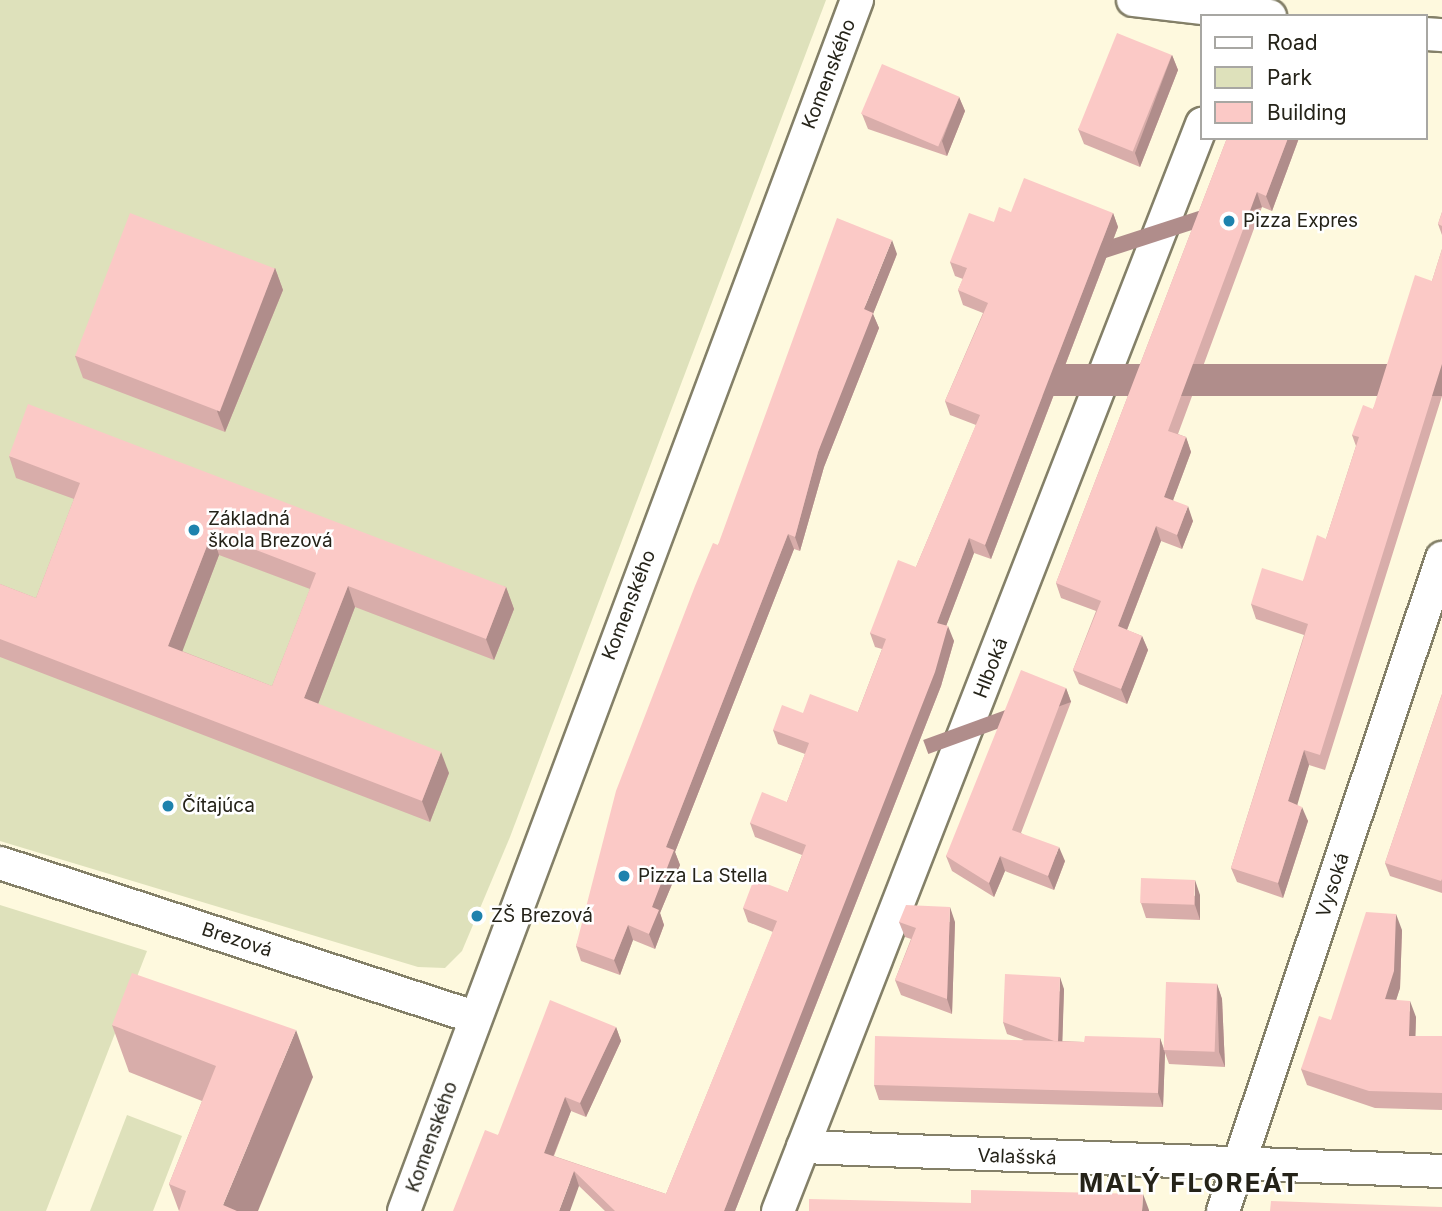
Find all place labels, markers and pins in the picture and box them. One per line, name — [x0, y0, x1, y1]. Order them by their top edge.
place label: Pizza Expres — [1243, 210, 1358, 232]
marker: Pizza Expres — [1221, 213, 1237, 229]
place label: Základná škola Brezová — [208, 508, 333, 552]
marker: Základná škola Brezová — [186, 522, 202, 538]
place label: Čítajúca — [182, 795, 255, 817]
marker: Čítajúca — [160, 798, 176, 814]
place label: Pizza La Stella — [638, 865, 768, 887]
marker: Pizza La Stella — [616, 868, 632, 884]
place label: ZŠ Brezová — [491, 905, 593, 927]
marker: ZŠ Brezová — [469, 908, 485, 924]

